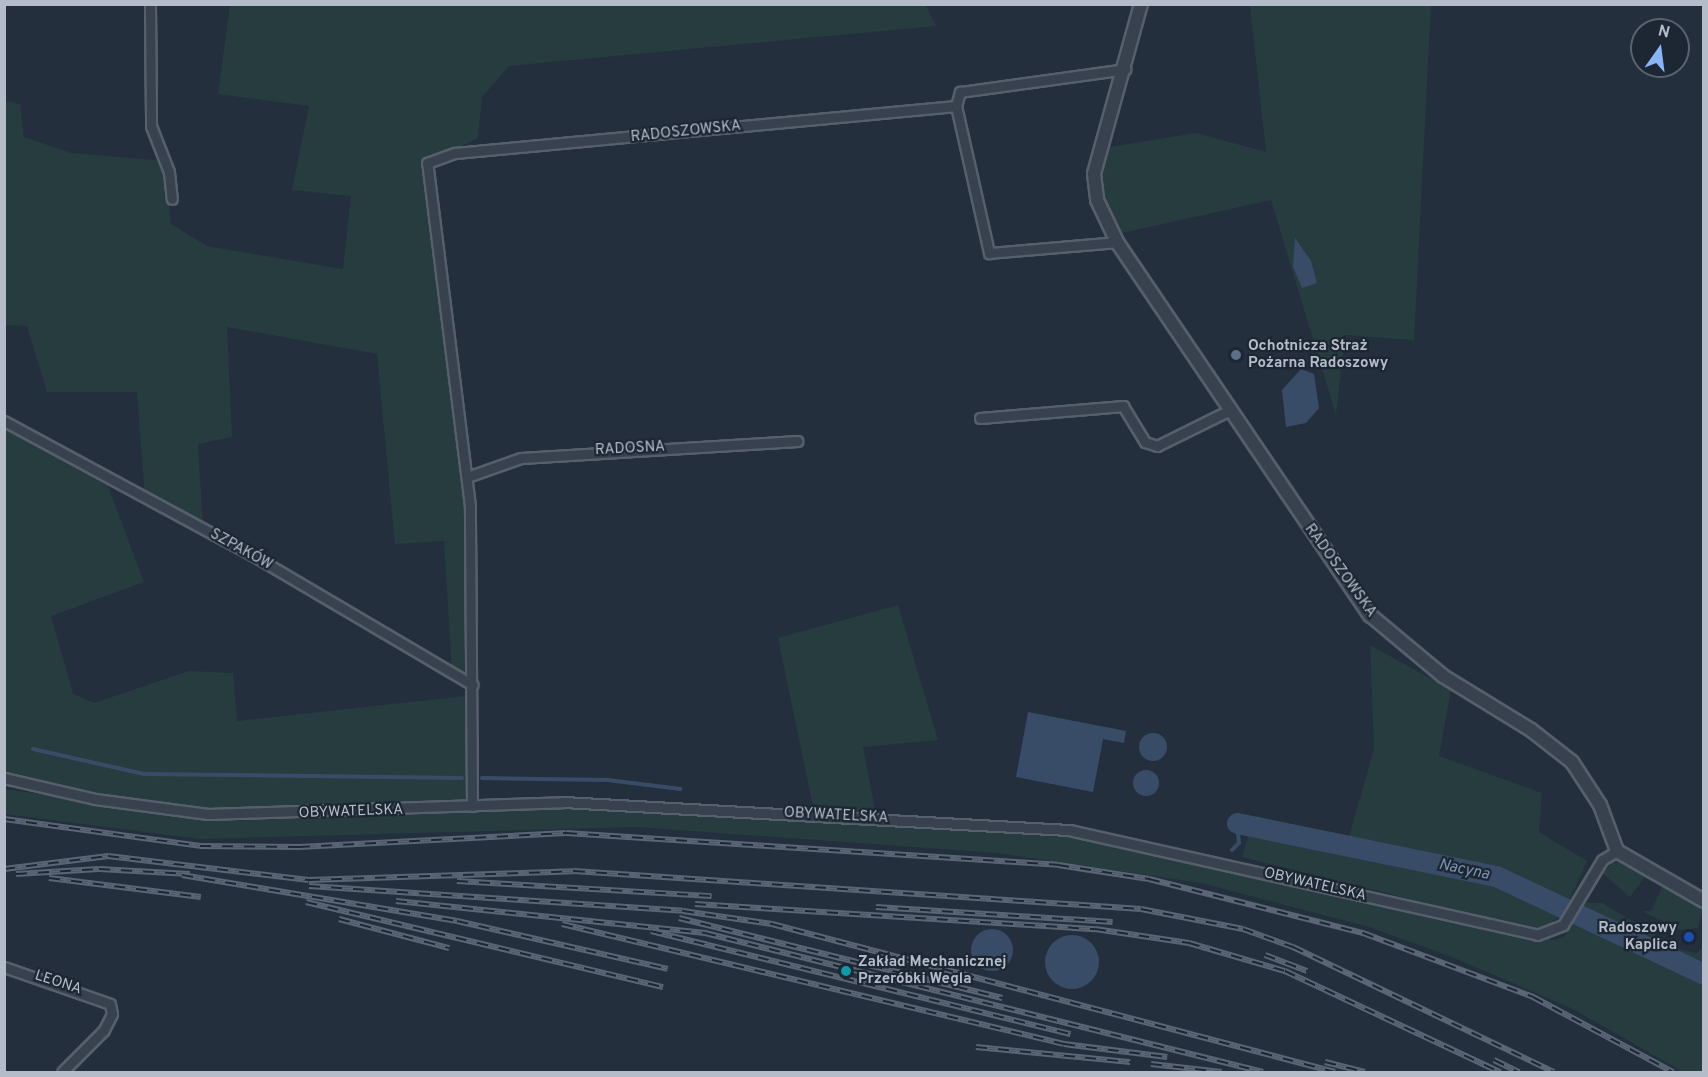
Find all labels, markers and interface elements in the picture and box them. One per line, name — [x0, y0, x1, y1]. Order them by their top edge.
north arrow — [1630, 18, 1690, 78]
text: N — [1656, 21, 1672, 44]
street label: RADOSZOWSKA — [630, 117, 742, 147]
place label: Ochotnicza Straż Pożarna Radoszowy — [1248, 337, 1388, 372]
marker: Ochotnicza Straż Pożarna Radoszowy — [1229, 348, 1243, 362]
street label: RADOSNA — [594, 438, 666, 460]
street label: RADOSZOWSKA — [1300, 521, 1380, 621]
street label: SZPAKÓW — [207, 525, 275, 575]
street label: OBYWATELSKA — [298, 801, 404, 823]
street label: OBYWATELSKA — [783, 804, 889, 828]
water label: Nacyna — [1437, 855, 1491, 885]
street label: OBYWATELSKA — [1262, 864, 1368, 906]
place label: Radoszowy Kaplica — [1598, 919, 1677, 954]
marker: Radoszowy Kaplica — [1682, 930, 1696, 944]
place label: Zakład Mechanicznej Przeróbki Wegla — [858, 953, 1007, 988]
marker: Zakład Mechanicznej Przeróbki Wegla — [839, 964, 853, 978]
street label: LEONA — [32, 967, 84, 999]

